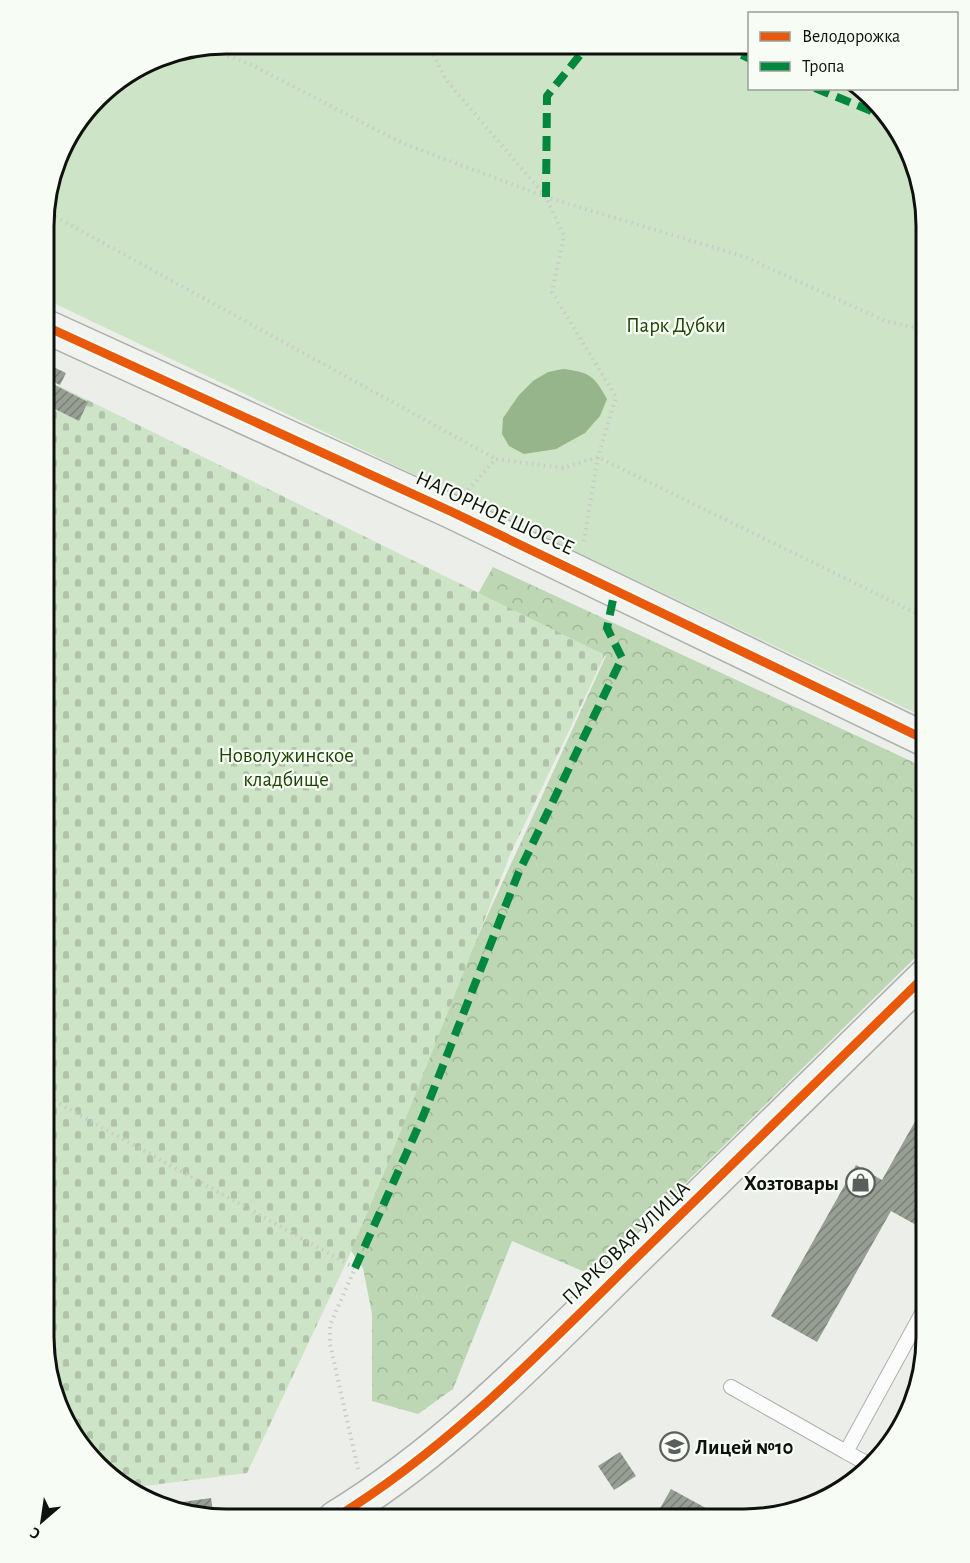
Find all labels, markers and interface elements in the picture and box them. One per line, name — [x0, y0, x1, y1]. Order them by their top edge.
legend — [748, 12, 958, 90]
text: Велодорожка — [802, 28, 900, 46]
text: Тропа — [802, 58, 845, 76]
park label: Парк Дубки — [626, 315, 726, 336]
street label: НАГОРНОЕ ШОССЕ — [413, 467, 577, 559]
park label: Новолужинское кладбище — [218, 745, 354, 790]
shop icon: Хозтовары — [844, 1167, 876, 1199]
place label: Хозтовары — [744, 1173, 839, 1194]
street label: ПАРКОВАЯ УЛИЦА — [558, 1177, 694, 1309]
school or university icon: Лицей №10 — [658, 1431, 690, 1463]
place label: Лицей №10 — [695, 1437, 793, 1458]
north arrow — [12, 1491, 72, 1551]
text: С — [27, 1524, 43, 1542]

